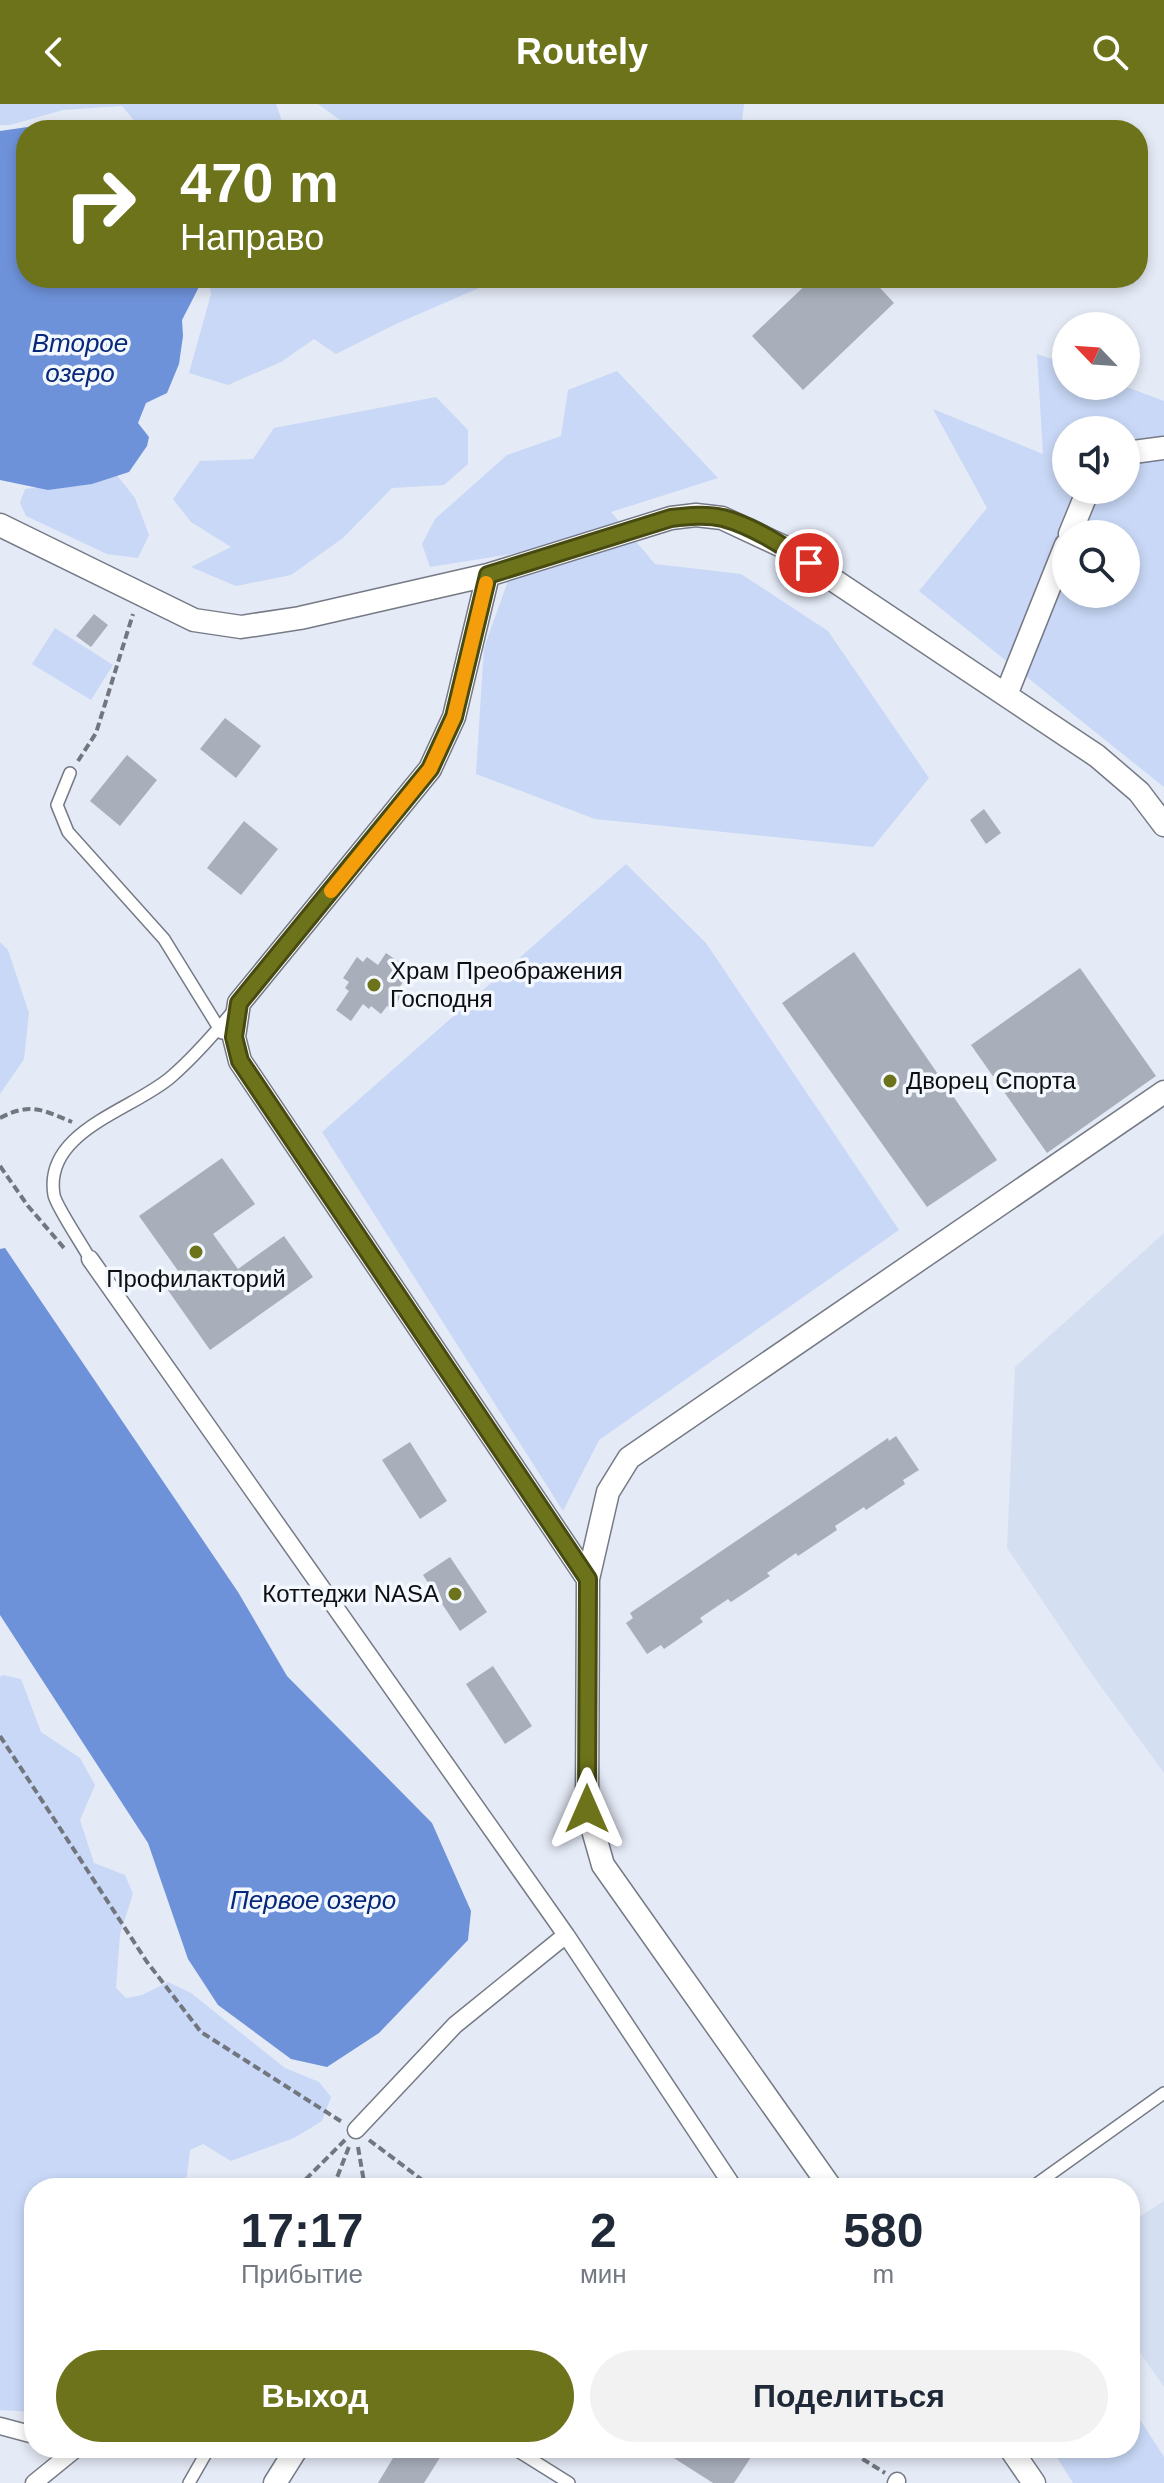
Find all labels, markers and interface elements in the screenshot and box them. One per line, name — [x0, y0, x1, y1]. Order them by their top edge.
icon: back — [32, 30, 76, 74]
icon: search — [1088, 30, 1132, 74]
text: Routely — [516, 31, 648, 72]
text: 470 m — [180, 151, 339, 214]
icon: right — [48, 152, 152, 256]
text: Направо — [180, 217, 324, 258]
north arrow — [1052, 312, 1140, 400]
map controls — [1052, 312, 1140, 608]
water label: Второе озеро — [32, 328, 128, 388]
button: sound — [1052, 416, 1140, 504]
button: search — [1052, 520, 1140, 608]
pin — [775, 529, 843, 597]
icon: arrive — [787, 541, 831, 585]
place label: Храм Преображения Господня — [390, 957, 623, 1012]
marker: Храм Преображения Господня — [365, 976, 383, 994]
place label: Дворец Спорта — [906, 1067, 1076, 1094]
marker: Дворец Спорта — [881, 1072, 899, 1090]
marker: Профилакторий — [187, 1243, 205, 1261]
place label: Профилакторий — [106, 1265, 286, 1292]
place label: Коттеджи NASA — [262, 1580, 439, 1607]
marker: Коттеджи NASA — [446, 1585, 464, 1603]
position arrow — [545, 1767, 629, 1851]
water label: Первое озеро — [230, 1885, 396, 1915]
text: 17:17 — [241, 2204, 363, 2257]
text: 2 — [590, 2204, 617, 2257]
text: 580 — [843, 2204, 923, 2257]
text: Прибытие — [241, 2259, 363, 2289]
text: мин — [580, 2259, 627, 2289]
text: m — [873, 2259, 894, 2289]
button: Выход — [56, 2350, 574, 2442]
button: Поделиться — [590, 2350, 1108, 2442]

